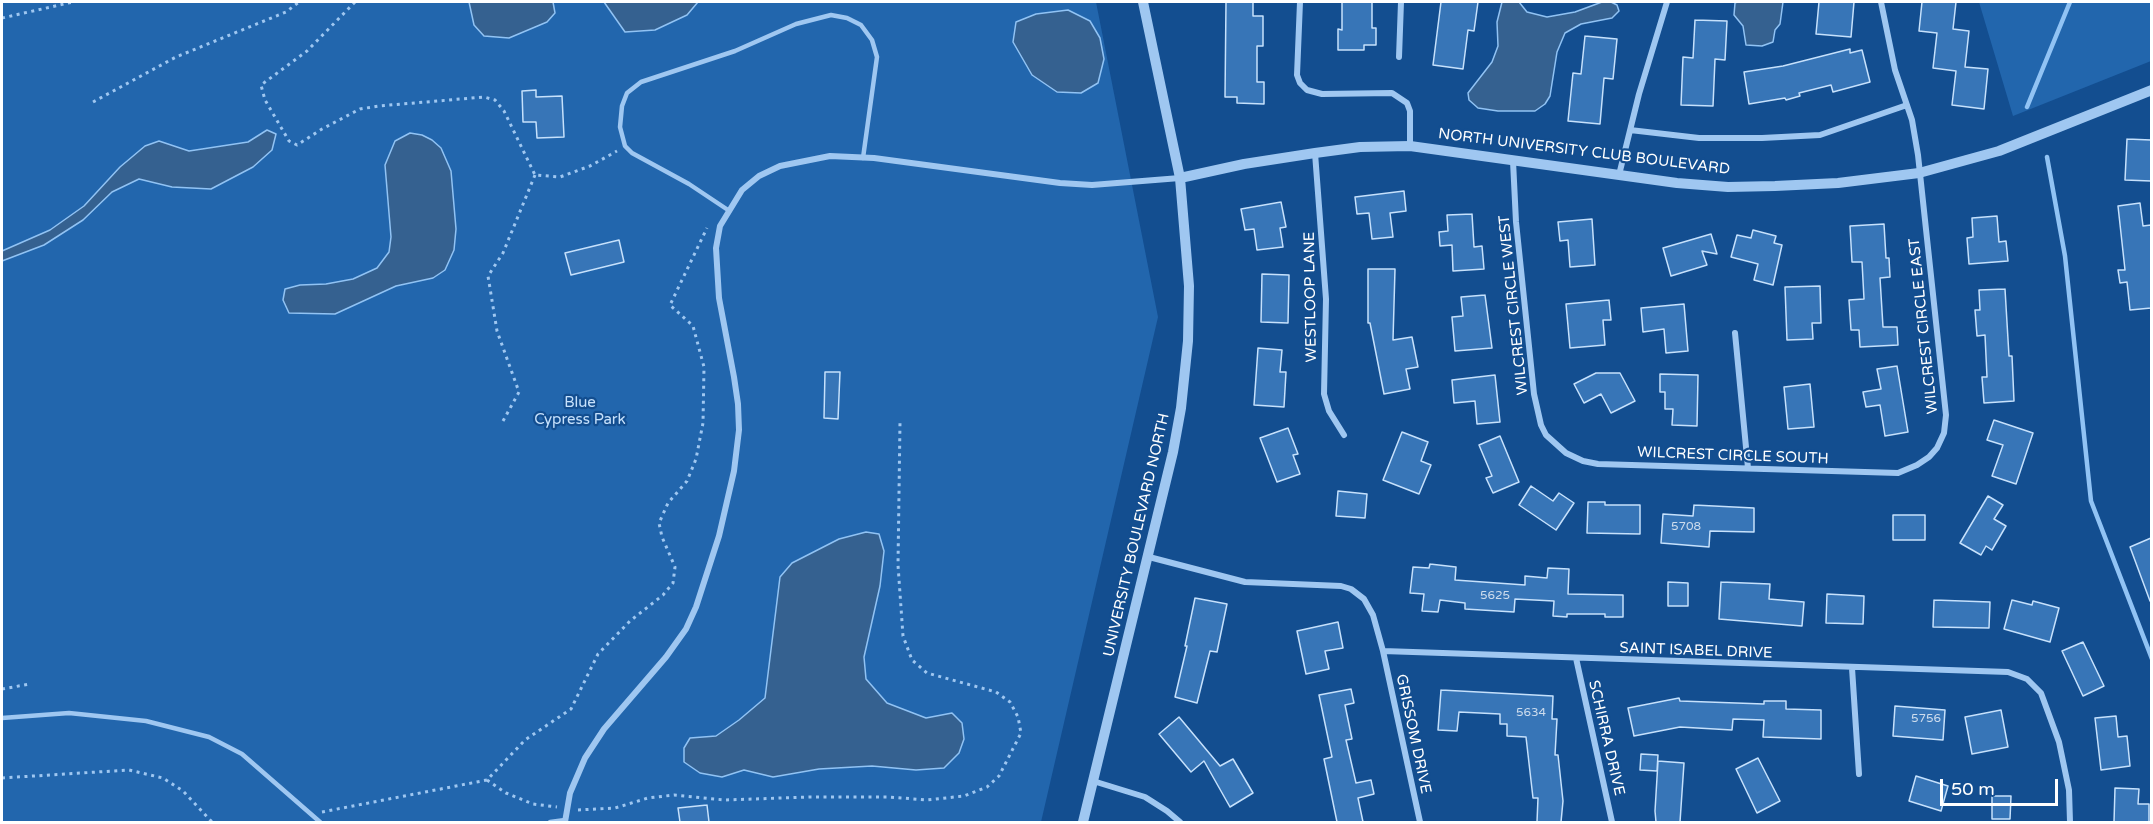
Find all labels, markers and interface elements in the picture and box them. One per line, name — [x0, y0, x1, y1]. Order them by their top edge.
street label: NORTH UNIVERSITY CLUB BOULEVARD — [1437, 125, 1731, 179]
street label: WILCREST CIRCLE WEST — [1496, 214, 1532, 396]
street label: WESTLOOP LANE — [1301, 232, 1321, 362]
street label: WILCREST CIRCLE EAST — [1906, 237, 1942, 415]
park label: Blue Cypress Park — [534, 394, 626, 429]
street label: UNIVERSITY BOULEVARD NORTH — [1100, 411, 1174, 659]
street label: WILCREST CIRCLE SOUTH — [1637, 444, 1829, 468]
house number: 5708 — [1671, 520, 1701, 534]
house number: 5625 — [1480, 589, 1510, 603]
street label: SAINT ISABEL DRIVE — [1619, 639, 1773, 663]
street label: GRISSOM DRIVE — [1392, 673, 1434, 795]
street label: SCHIRRA DRIVE — [1584, 679, 1628, 797]
house number: 5634 — [1516, 706, 1546, 720]
house number: 5756 — [1911, 712, 1941, 726]
scale bar — [1943, 767, 2062, 805]
text: 50 m — [1951, 778, 1995, 800]

